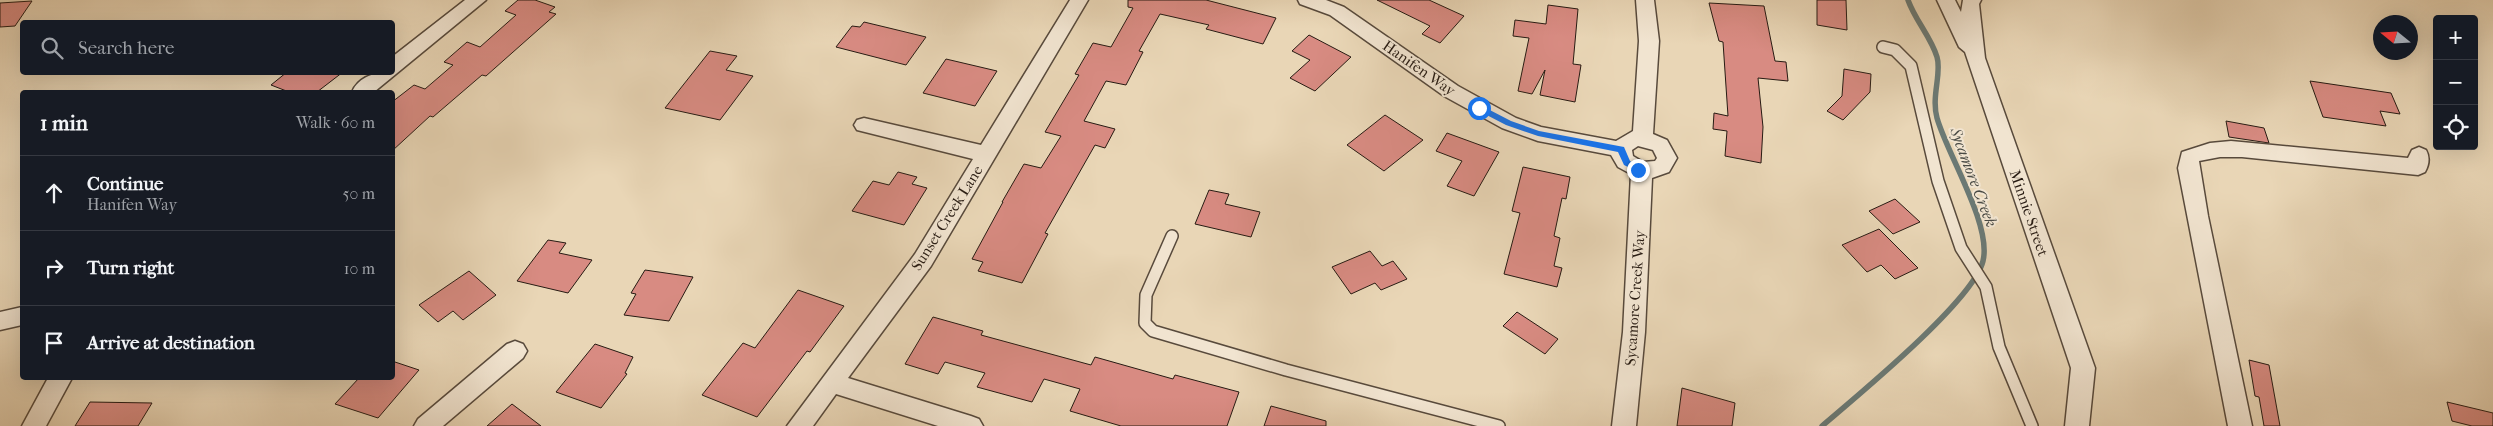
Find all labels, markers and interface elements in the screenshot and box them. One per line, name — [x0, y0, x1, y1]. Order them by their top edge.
north arrow — [2373, 15, 2418, 60]
map controls — [2433, 15, 2478, 150]
button: + — [2433, 15, 2478, 60]
search box — [20, 20, 395, 75]
icon: search — [38, 34, 66, 62]
street label: Hanifen Way — [1379, 36, 1460, 100]
text: Search here — [78, 37, 174, 59]
button: − — [2433, 60, 2478, 105]
route start — [1468, 97, 1491, 120]
button: locate — [2433, 105, 2478, 150]
text: 1 min — [40, 111, 88, 135]
text: Walk · 60 m — [296, 113, 375, 132]
water label: Sycamore Creek — [1946, 124, 2001, 229]
route end — [1627, 159, 1650, 182]
street label: Sunset Creek Lane — [907, 162, 987, 274]
street label: Minnie Street — [2006, 167, 2052, 259]
text: Continue — [87, 173, 163, 195]
icon: ahead — [40, 179, 68, 207]
text: 50 m — [343, 184, 375, 203]
text: Hanifen Way — [87, 195, 177, 214]
street label: Sycamore Creek Way — [1621, 229, 1649, 366]
icon: right — [40, 254, 68, 282]
text: Turn right — [87, 257, 174, 279]
text: 10 m — [344, 259, 375, 278]
icon: arrive — [40, 329, 68, 357]
text: Arrive at destination — [87, 332, 255, 354]

